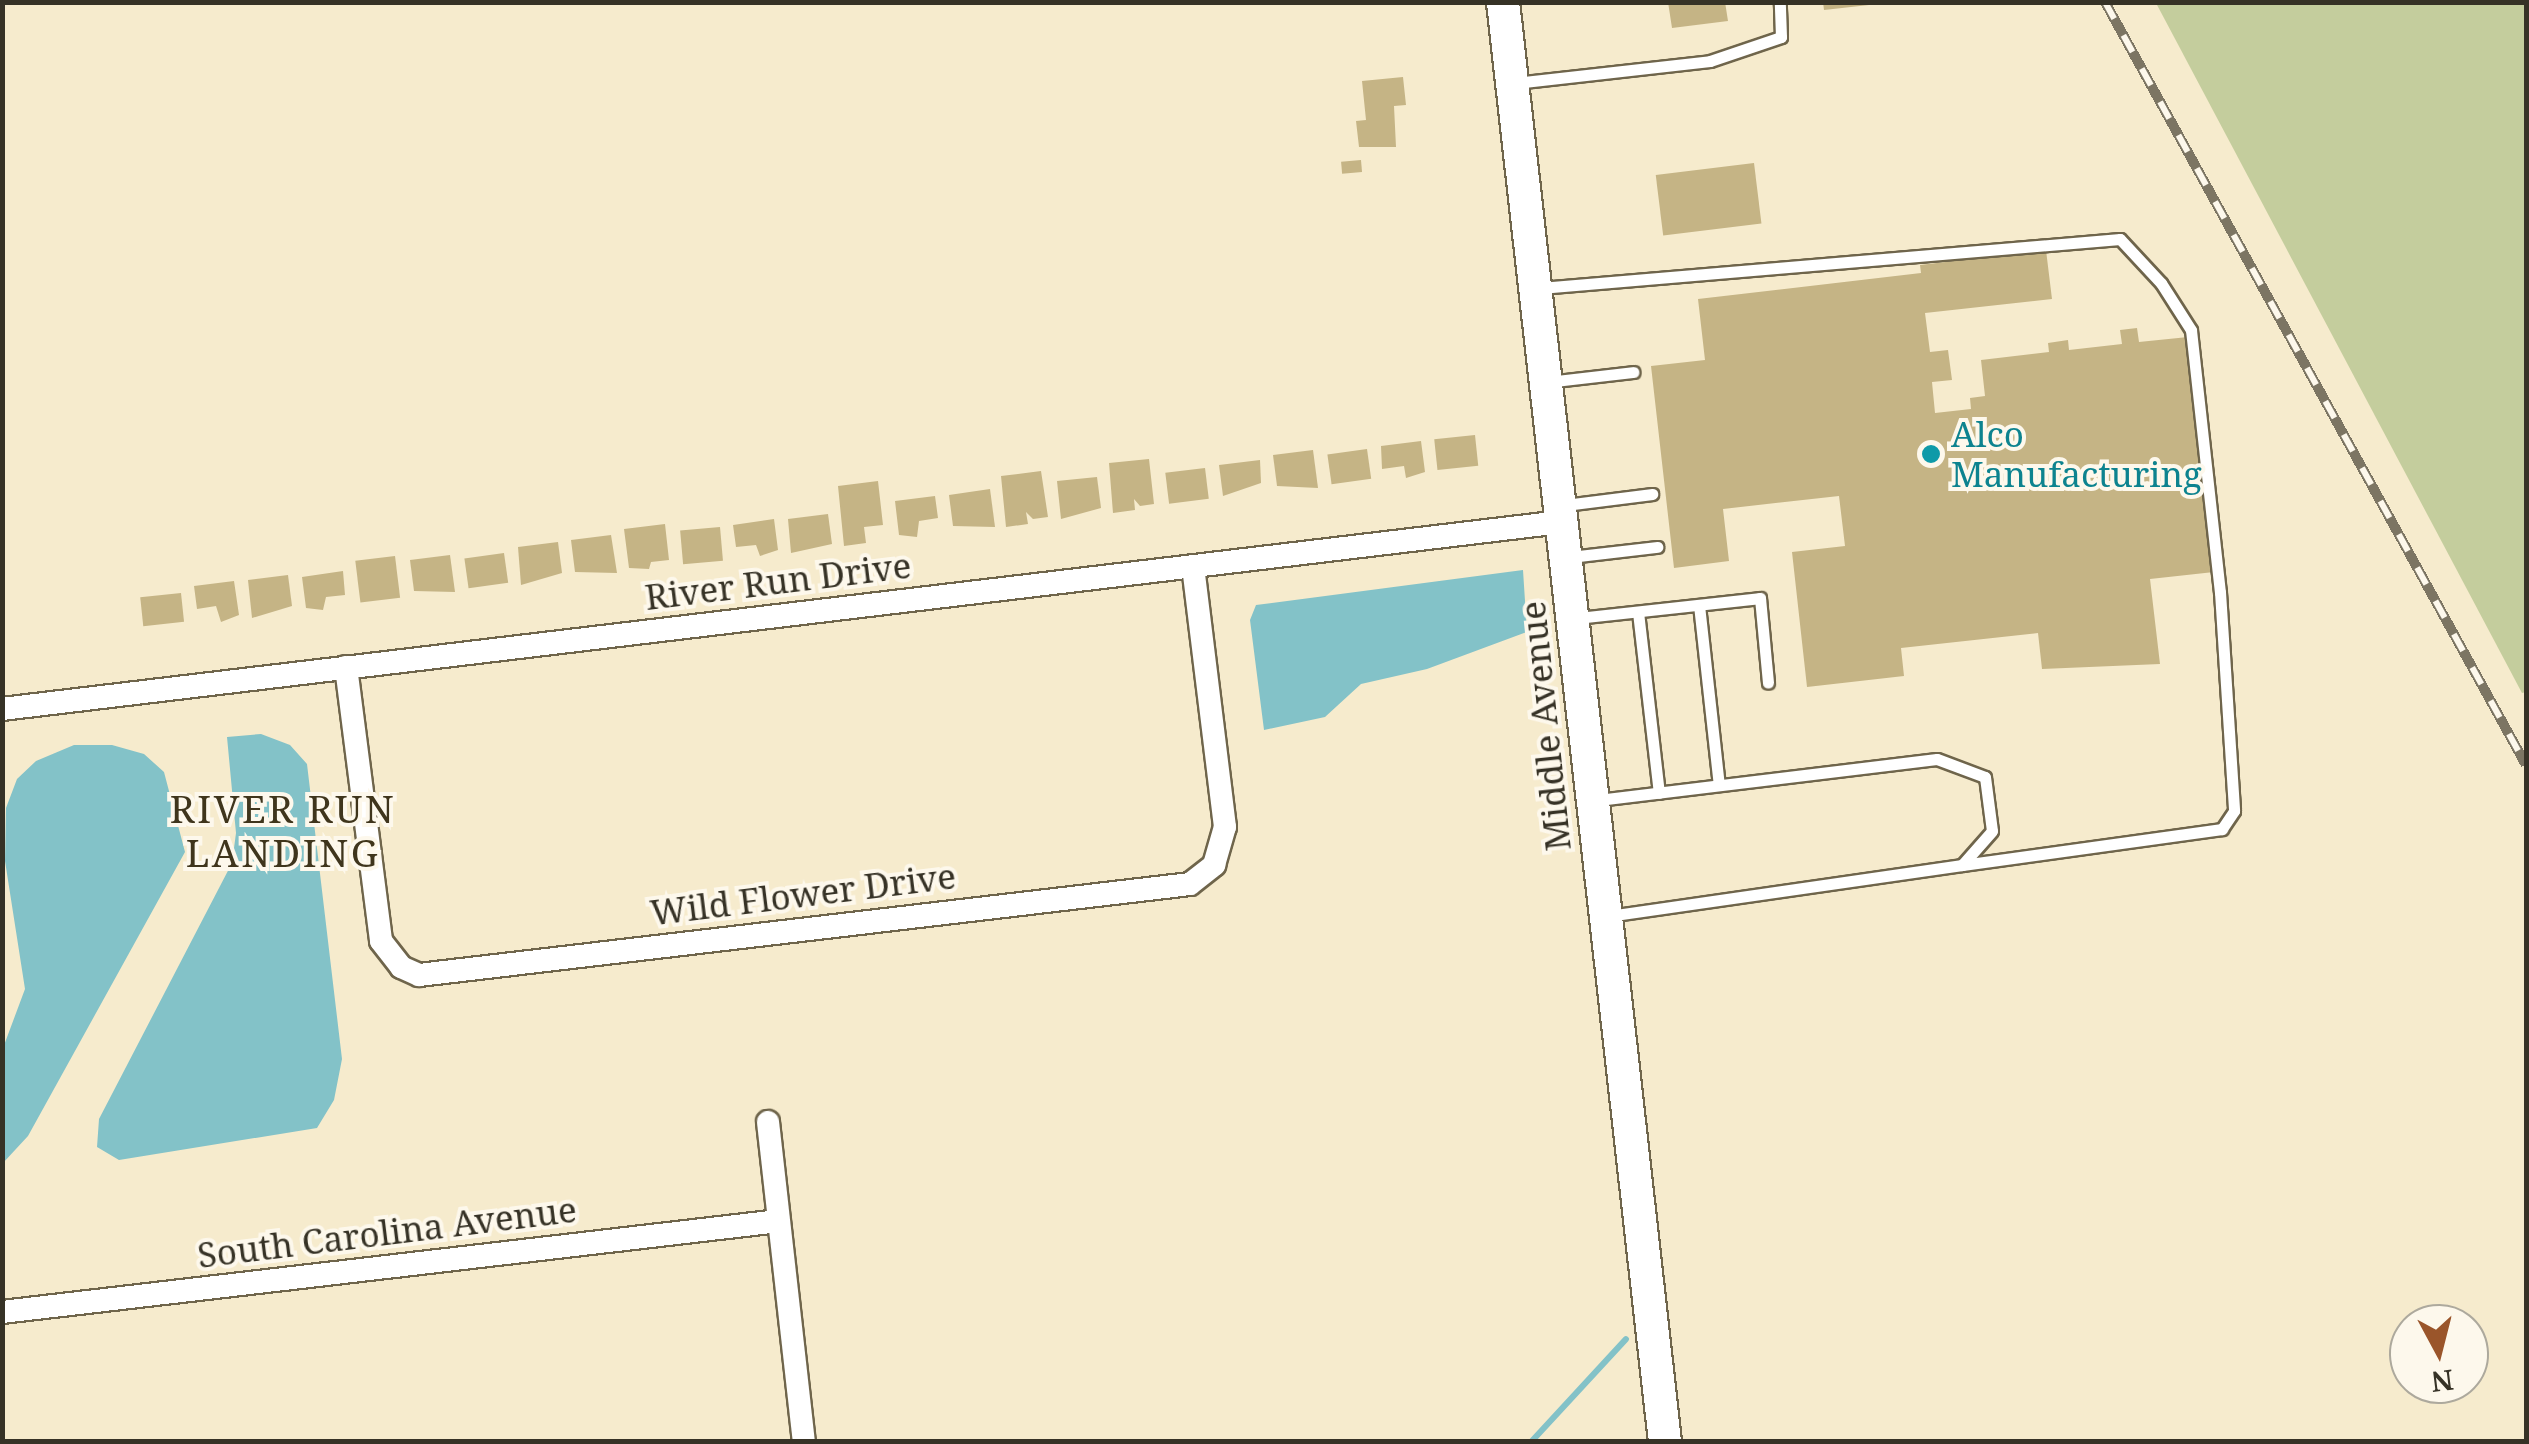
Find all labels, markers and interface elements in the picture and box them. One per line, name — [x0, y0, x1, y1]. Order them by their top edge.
place label: Alco Manufacturing — [1951, 413, 2202, 495]
marker: Alco Manufacturing — [1920, 443, 1942, 465]
street label: River Run Drive — [643, 544, 913, 618]
street label: Middle Avenue — [1511, 599, 1579, 853]
district label: RIVER RUN LANDING — [170, 786, 396, 876]
street label: Wild Flower Drive — [648, 854, 958, 934]
street label: South Carolina Avenue — [195, 1188, 579, 1276]
north arrow — [2389, 1304, 2489, 1404]
text: N — [2429, 1362, 2456, 1402]

